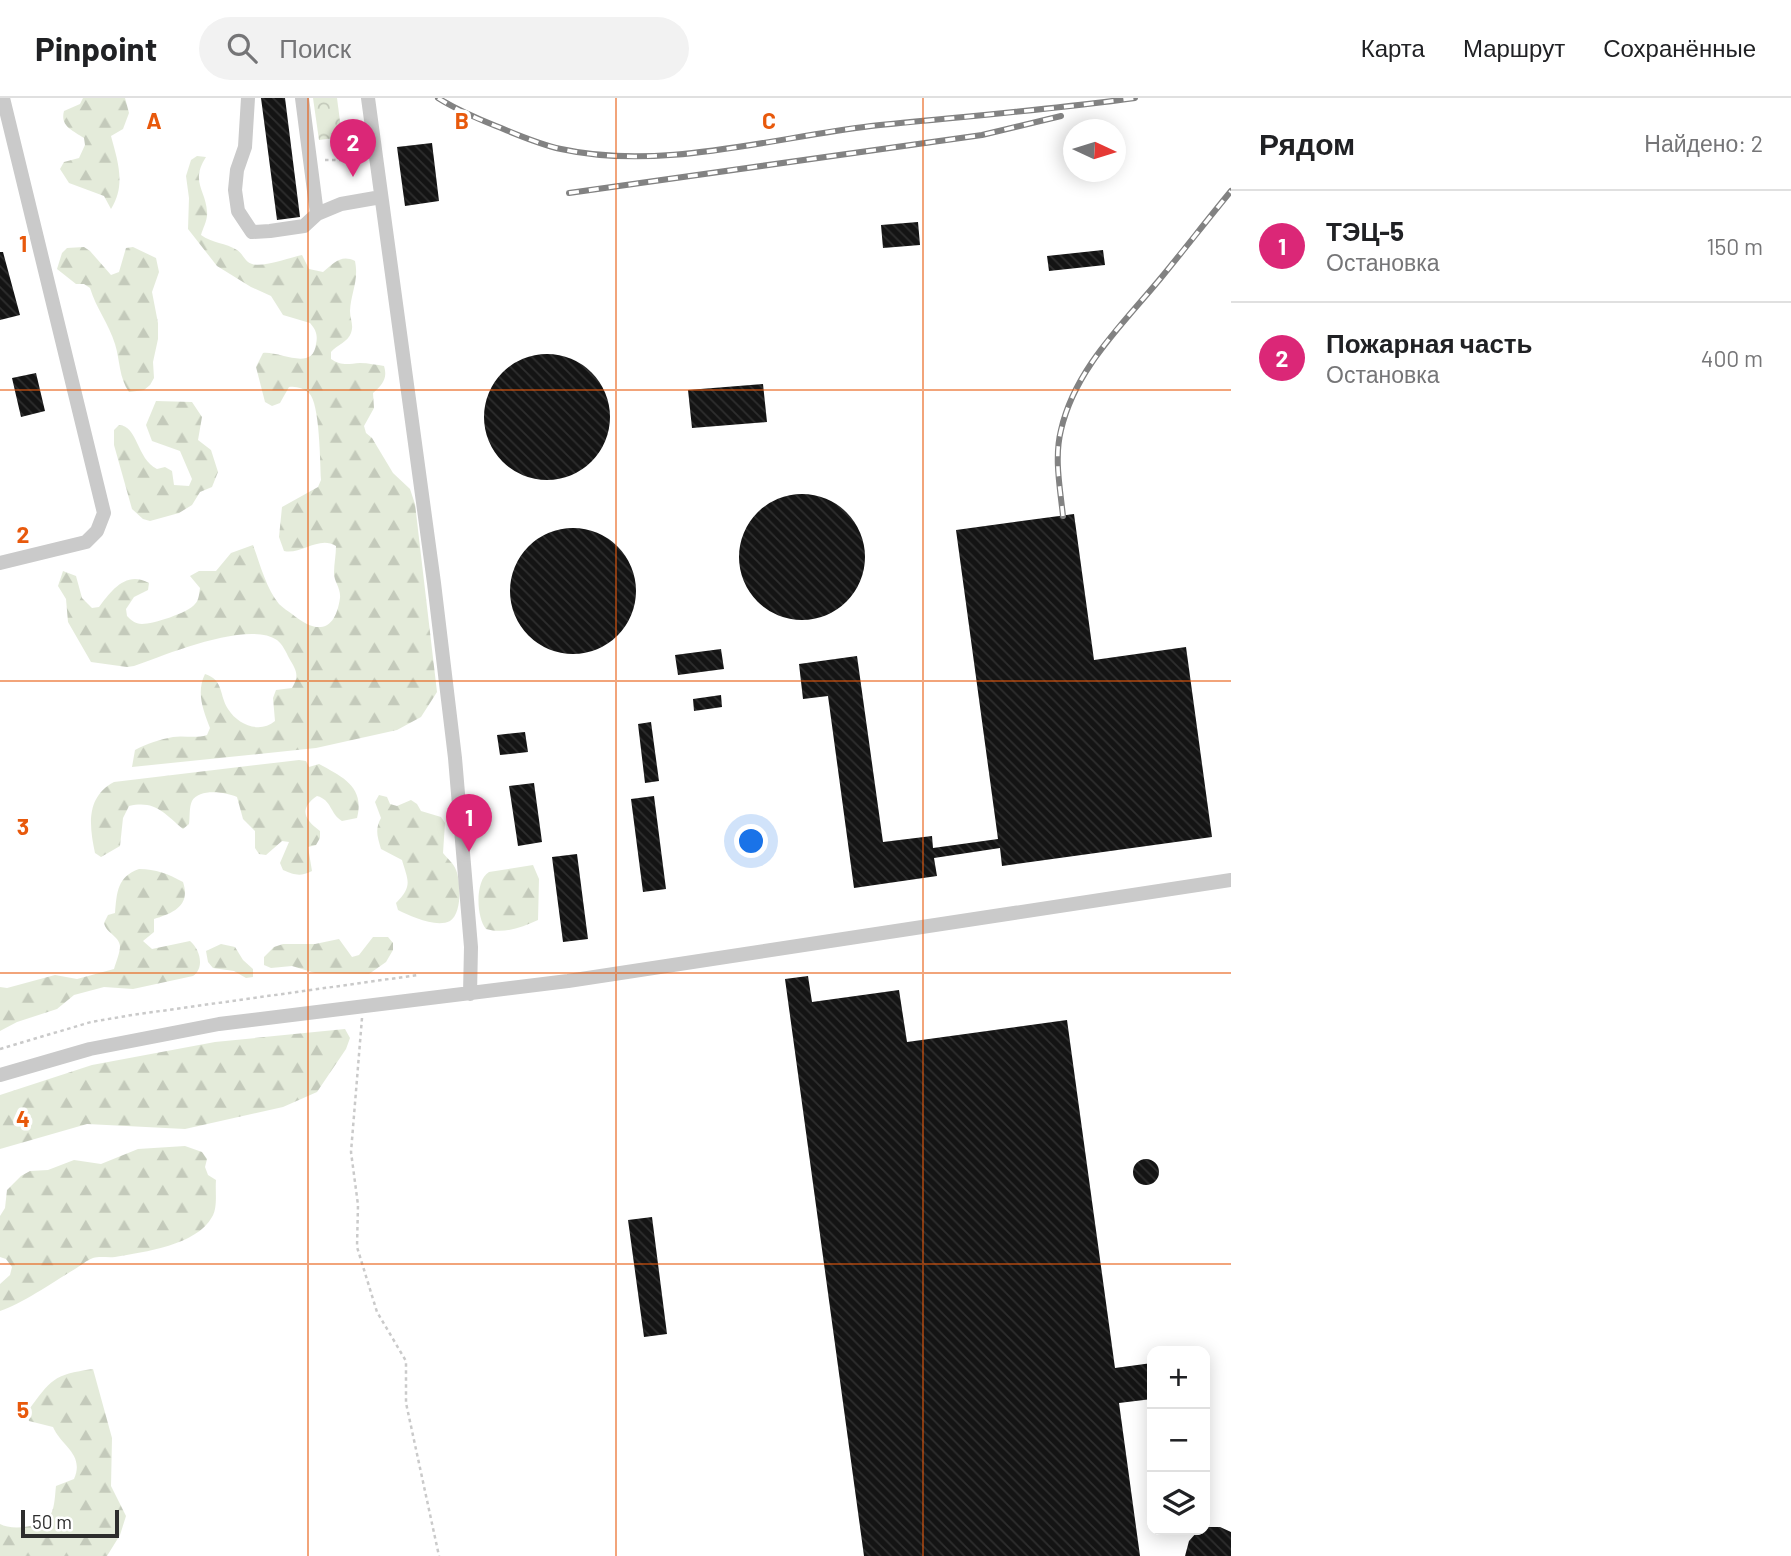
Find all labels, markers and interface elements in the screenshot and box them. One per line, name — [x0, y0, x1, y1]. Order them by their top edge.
search box — [199, 17, 689, 80]
text: Pinpoint — [35, 28, 157, 68]
icon: search — [223, 29, 261, 67]
text: Поиск — [279, 32, 351, 63]
text: Карта — [1361, 33, 1425, 62]
text: Маршрут — [1463, 33, 1565, 62]
text: Сохранённые — [1603, 33, 1756, 62]
text: A — [146, 106, 162, 134]
text: B — [455, 106, 469, 134]
text: C — [762, 106, 776, 134]
pin: 2 — [330, 119, 376, 177]
north arrow — [1063, 119, 1126, 182]
text: Рядом — [1259, 125, 1355, 161]
text: Найдено: 2 — [1644, 129, 1763, 157]
text: ТЭЦ-5 — [1326, 215, 1404, 246]
text: 1 — [19, 229, 27, 257]
text: 1 — [1278, 232, 1286, 260]
text: 150 m — [1707, 232, 1763, 260]
text: Остановка — [1326, 248, 1440, 276]
text: Пожарная часть — [1326, 327, 1533, 358]
text: 2 — [1276, 344, 1288, 372]
text: 400 m — [1701, 344, 1763, 372]
text: Остановка — [1326, 360, 1440, 388]
text: 2 — [17, 520, 29, 548]
pin: 1 — [446, 794, 492, 852]
text: 3 — [17, 812, 29, 840]
your location — [734, 824, 768, 858]
text: 4 — [16, 1104, 30, 1132]
map controls — [1147, 1346, 1210, 1535]
button: + — [1147, 1346, 1210, 1409]
text: 5 — [17, 1395, 29, 1423]
button: − — [1147, 1409, 1210, 1472]
button: layers — [1147, 1472, 1210, 1535]
scale bar — [21, 1507, 119, 1539]
text: 50 m — [32, 1510, 72, 1533]

